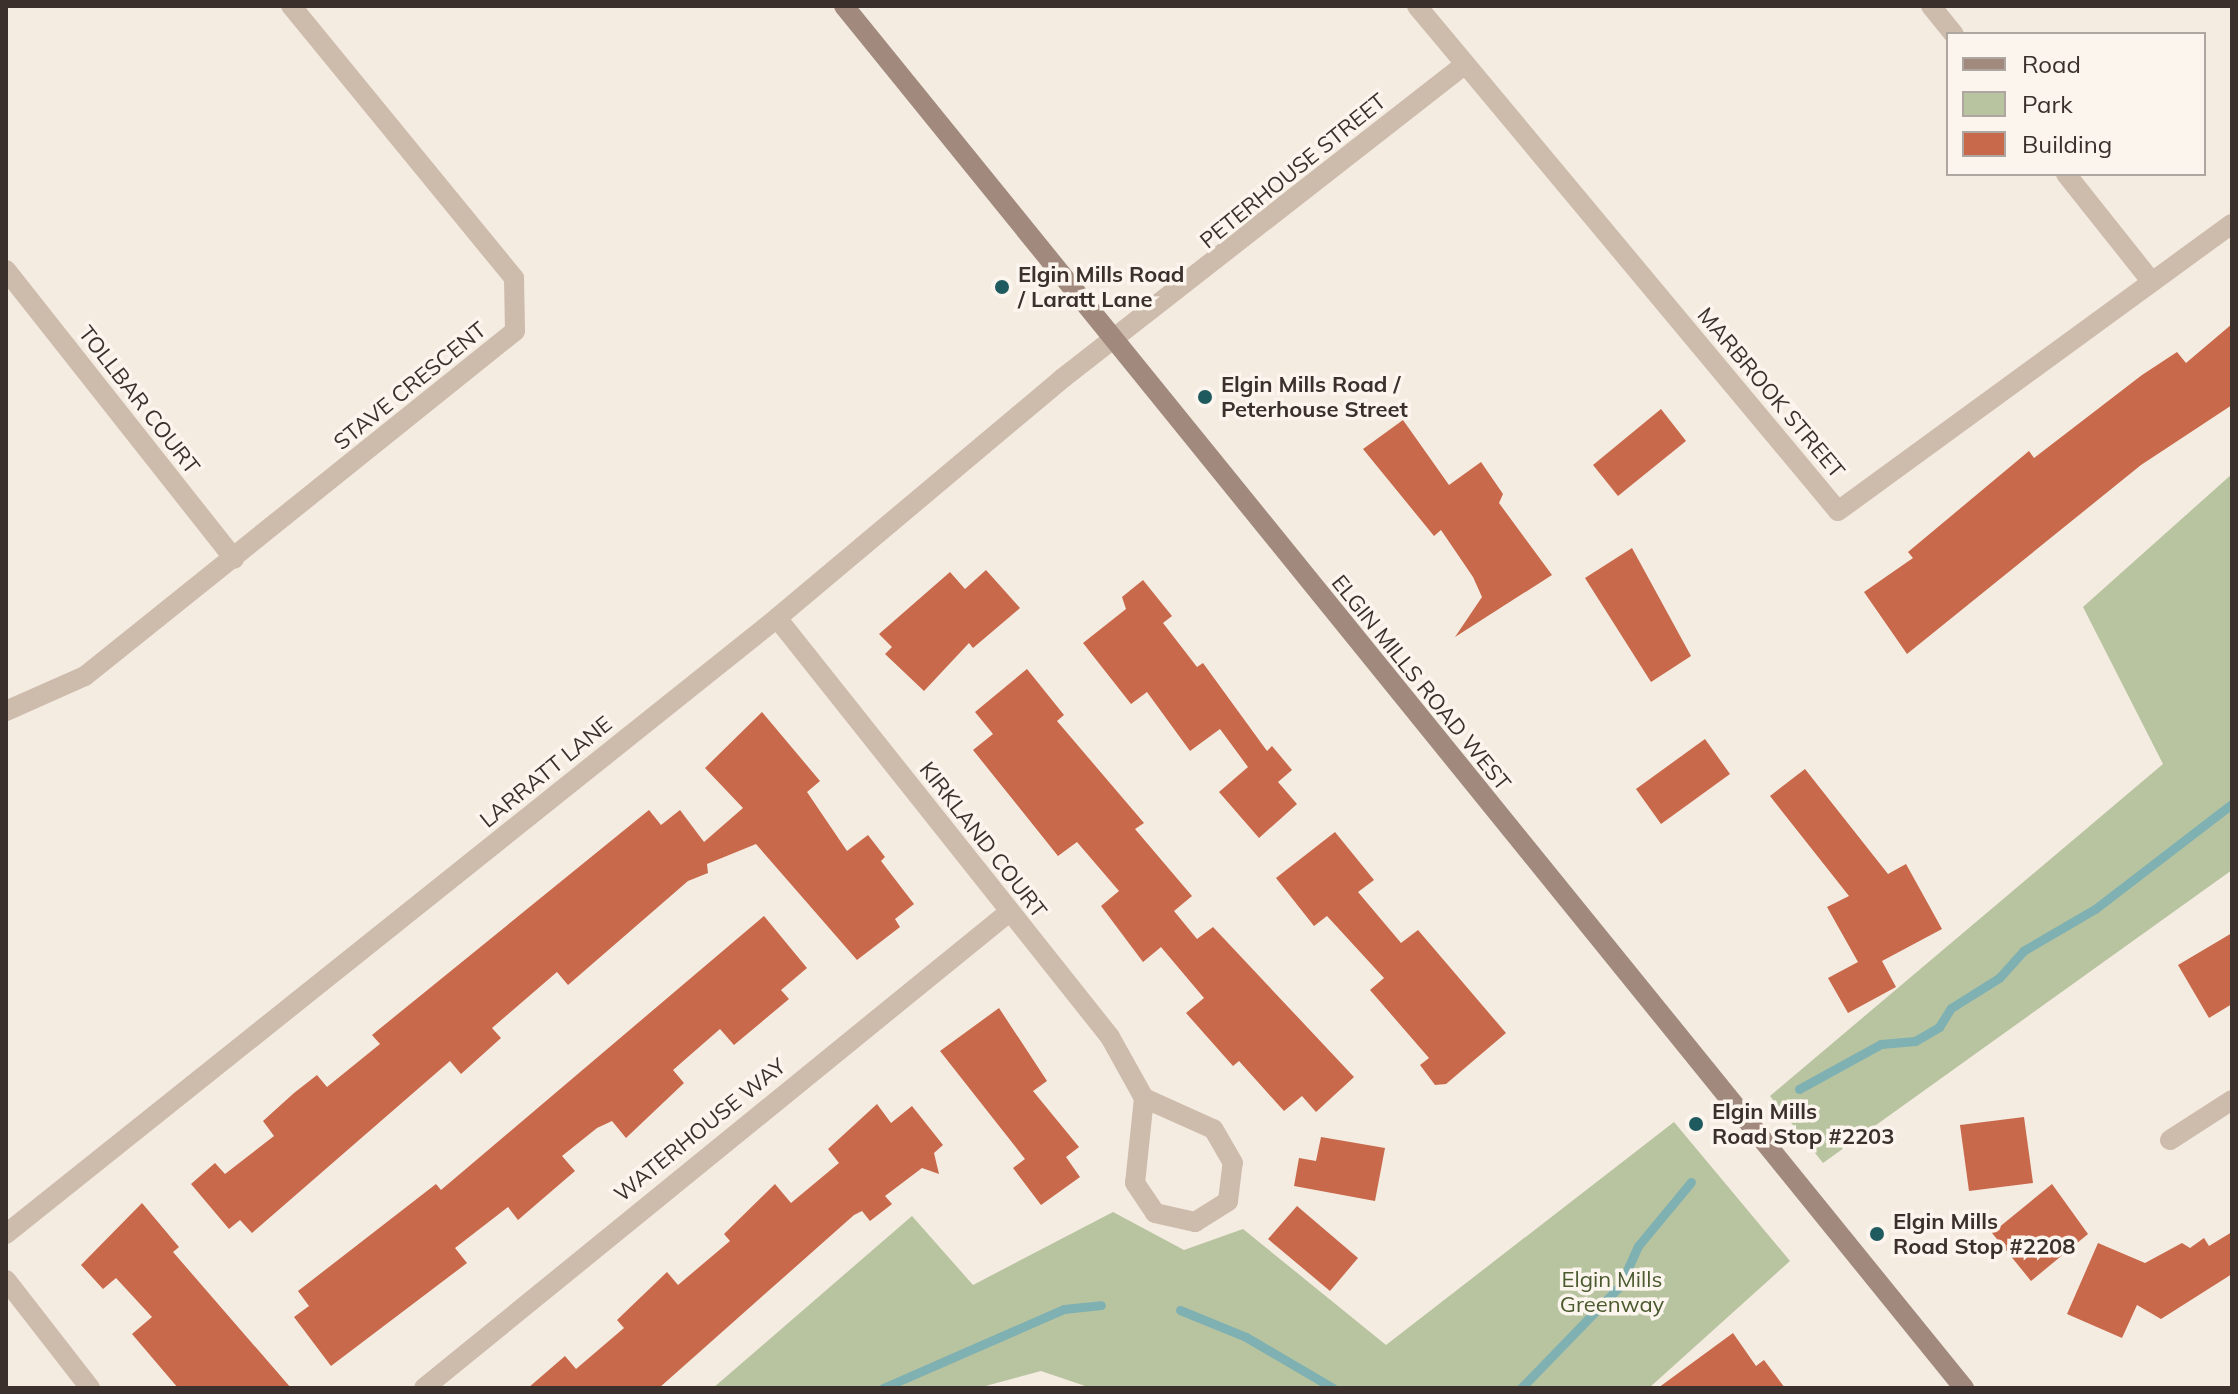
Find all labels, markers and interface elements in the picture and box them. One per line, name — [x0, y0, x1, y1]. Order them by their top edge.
legend — [1946, 32, 2206, 176]
text: Road — [2022, 49, 2081, 79]
street label: PETERHOUSE STREET — [1195, 88, 1391, 254]
text: Park — [2022, 89, 2073, 119]
text: Building — [2022, 129, 2112, 159]
place label: Elgin Mills Road / Laratt Lane — [1018, 261, 1184, 312]
marker: Elgin Mills Road / Laratt Lane — [993, 278, 1011, 296]
street label: MARBROOK STREET — [1692, 302, 1850, 484]
street label: STAVE CRESCENT — [328, 316, 492, 456]
street label: TOLLBAR COURT — [73, 321, 205, 479]
place label: Elgin Mills Road / Peterhouse Street — [1221, 371, 1408, 422]
marker: Elgin Mills Road / Peterhouse Street — [1196, 388, 1214, 406]
street label: ELGIN MILLS ROAD WEST — [1326, 570, 1516, 796]
street label: LARRATT LANE — [475, 711, 617, 833]
street label: KIRKLAND COURT — [914, 757, 1052, 923]
street label: WATERHOUSE WAY — [609, 1053, 791, 1207]
place label: Elgin Mills Road Stop #2203 — [1712, 1098, 1894, 1150]
marker: Elgin Mills Road Stop #2203 — [1687, 1115, 1705, 1133]
place label: Elgin Mills Road Stop #2208 — [1893, 1208, 2075, 1260]
marker: Elgin Mills Road Stop #2208 — [1868, 1225, 1886, 1243]
park label: Elgin Mills Greenway — [1560, 1266, 1664, 1318]

